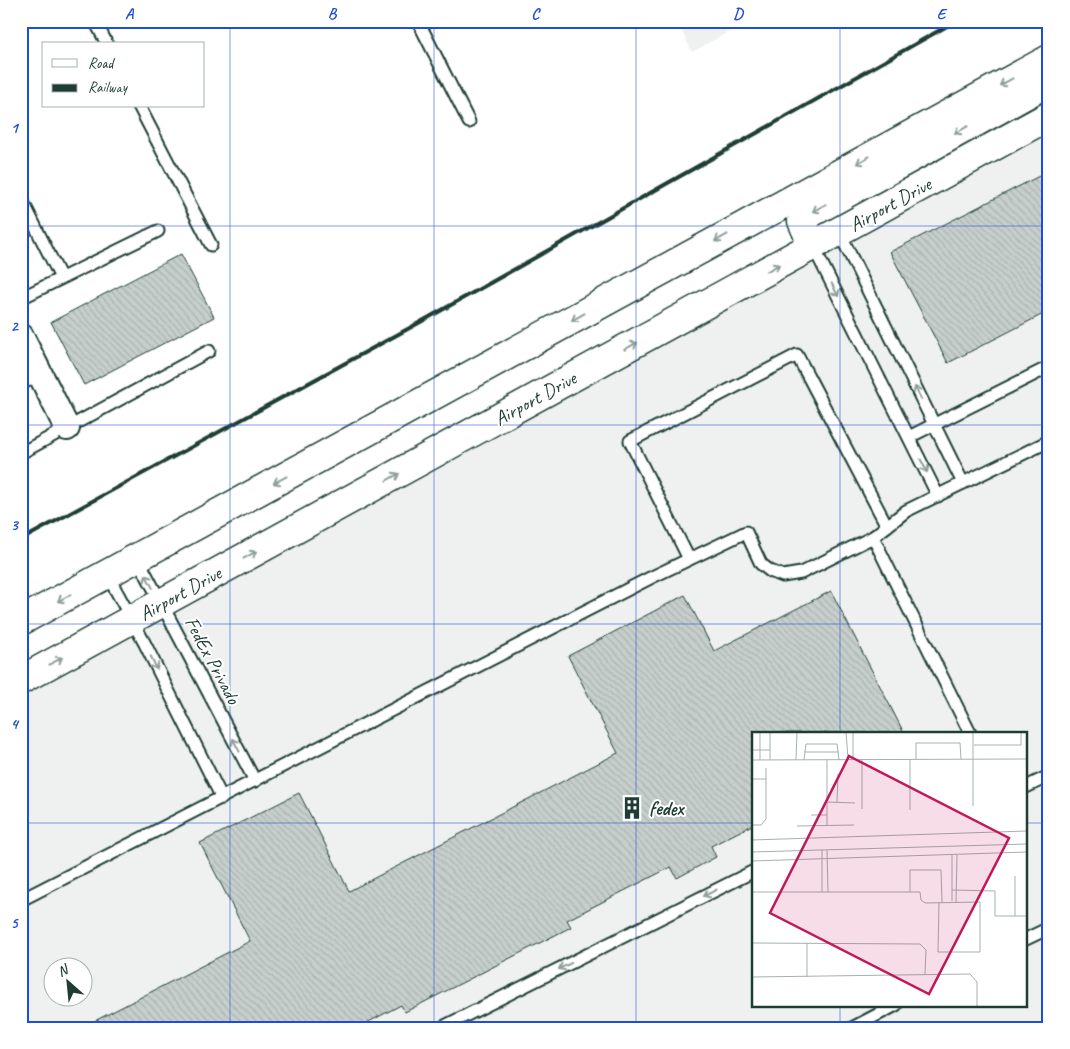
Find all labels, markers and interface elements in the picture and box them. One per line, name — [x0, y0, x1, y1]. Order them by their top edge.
text: A — [125, 4, 135, 24]
text: B — [328, 4, 338, 24]
text: C — [531, 4, 541, 24]
text: D — [733, 4, 744, 24]
text: E — [937, 4, 948, 24]
legend — [42, 42, 205, 108]
text: Road — [88, 54, 115, 73]
text: Railway — [88, 78, 129, 97]
one-way arrow — [999, 78, 1014, 88]
text: 1 — [10, 118, 19, 138]
one-way arrow — [954, 125, 969, 135]
one-way arrow — [857, 156, 871, 166]
street label: Airport Drive — [845, 171, 937, 237]
one-way arrow — [812, 204, 827, 213]
one-way arrow — [714, 234, 729, 244]
one-way arrow — [766, 263, 781, 273]
one-way arrow — [831, 282, 840, 297]
one-way arrow — [572, 312, 586, 322]
text: 2 — [10, 316, 19, 336]
one-way arrow — [623, 341, 638, 351]
street label: Airport Drive — [490, 365, 582, 431]
one-way arrow — [913, 385, 923, 400]
one-way arrow — [920, 458, 929, 473]
one-way arrow — [385, 471, 399, 481]
one-way arrow — [273, 475, 288, 485]
text: 3 — [10, 515, 19, 535]
one-way arrow — [242, 550, 257, 559]
street label: Airport Drive — [135, 560, 227, 626]
one-way arrow — [144, 573, 154, 588]
one-way arrow — [57, 593, 72, 603]
street label: FedEx Privado — [179, 612, 246, 709]
one-way arrow — [49, 655, 63, 665]
one-way arrow — [150, 655, 159, 670]
text: 4 — [10, 714, 19, 734]
inset map — [752, 732, 1028, 1006]
one-way arrow — [231, 737, 241, 752]
building icon: fedex — [619, 795, 645, 821]
place label: fedex — [649, 796, 685, 821]
one-way arrow — [703, 889, 718, 898]
text: 5 — [11, 913, 20, 933]
north arrow — [42, 956, 92, 1006]
text: N — [55, 960, 72, 980]
one-way arrow — [558, 962, 573, 971]

